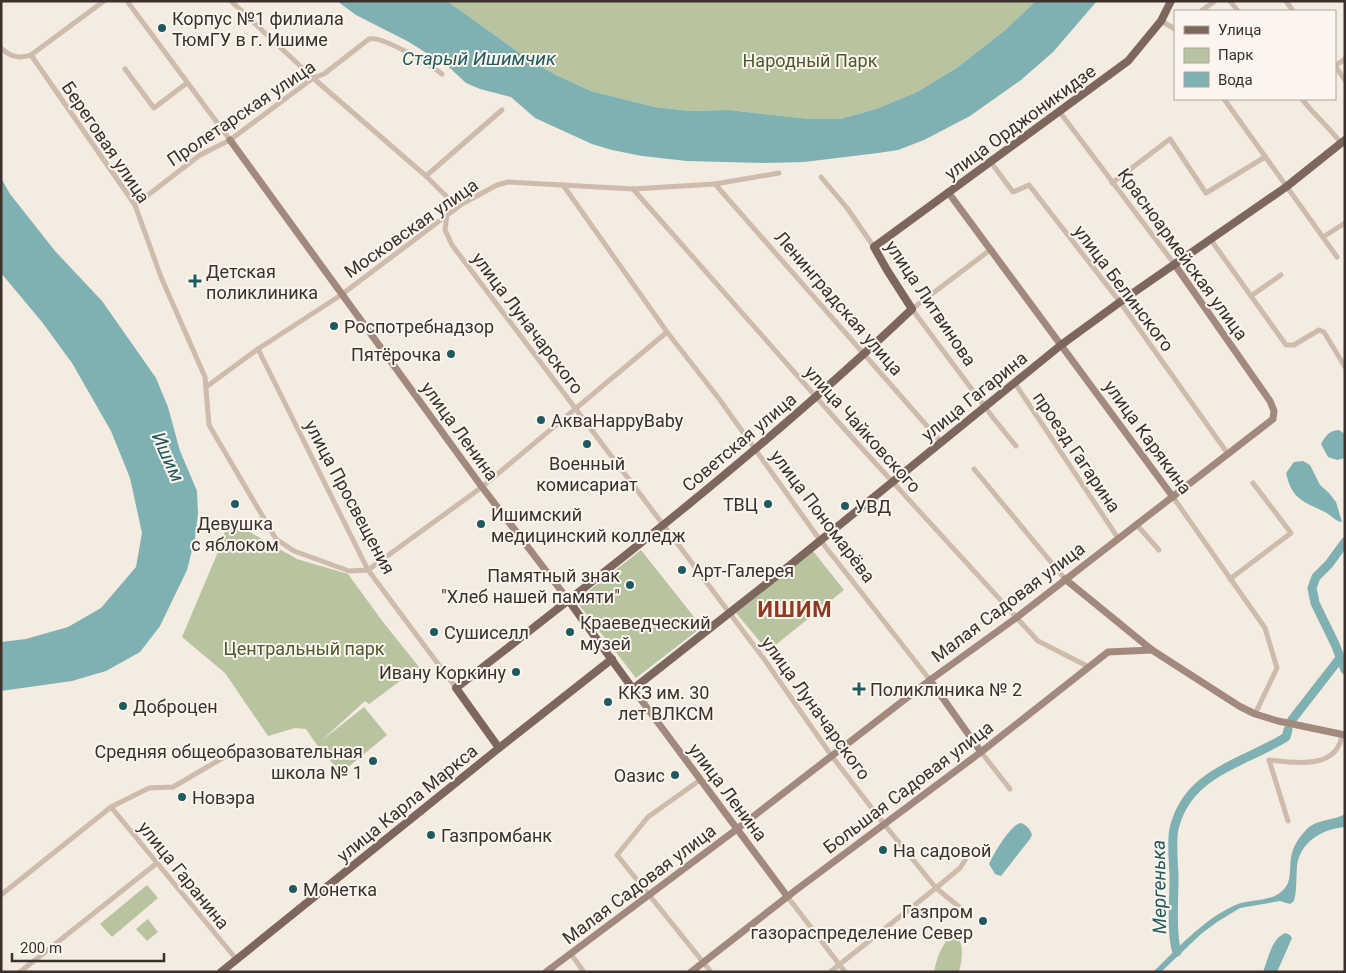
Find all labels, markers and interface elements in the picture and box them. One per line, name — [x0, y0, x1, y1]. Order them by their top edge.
place label: Корпус №1 филиала ТюмГУ в г. Ишиме — [172, 8, 344, 50]
legend — [1174, 10, 1336, 100]
text: Улица — [1218, 21, 1261, 39]
marker: Корпус №1 филиала ТюмГУ в г. Ишиме — [156, 22, 168, 34]
text: Парк — [1218, 46, 1253, 64]
water label: Старый Ишимчик — [402, 47, 557, 70]
park label: Народный Парк — [743, 50, 878, 71]
street label: Пролетарская улица — [163, 56, 319, 170]
street label: улица Орджоникидзе — [940, 60, 1100, 184]
text: Вода — [1218, 71, 1253, 89]
street label: Береговая улица — [58, 77, 154, 207]
street label: Красноармейская улица — [1114, 164, 1252, 344]
street label: Московская улица — [340, 174, 482, 282]
street label: улица Белинского — [1070, 221, 1178, 355]
street label: Ленинградская улица — [771, 227, 907, 379]
street label: улица Литвинова — [881, 236, 981, 370]
street label: улица Луначарского — [468, 248, 588, 398]
place label: Детская поликлиника — [206, 261, 318, 303]
marker: Детская поликлиника — [188, 274, 202, 288]
place label: Роспотребнадзор — [344, 316, 494, 337]
marker: Роспотребнадзор — [328, 320, 340, 332]
place label: Пятёрочка — [351, 344, 441, 365]
street label: улица Гагарина — [917, 347, 1031, 445]
marker: Пятёрочка — [445, 348, 457, 360]
street label: улица Чайковского — [801, 361, 925, 497]
street label: улица Карякина — [1100, 376, 1196, 498]
street label: улица Ленина — [417, 377, 503, 485]
street label: Советская улица — [678, 388, 800, 496]
street label: проезд Гагарина — [1029, 388, 1125, 516]
place label: АкваHappyBaby — [551, 410, 684, 431]
marker: АкваHappyBaby — [535, 414, 547, 426]
street label: улица Просвещения — [300, 416, 400, 578]
water label: Ишим — [147, 428, 189, 486]
marker: Военный комисариат — [581, 438, 593, 450]
street label: улица Пономарёва — [766, 446, 880, 586]
place label: Военный комисариат — [536, 453, 638, 495]
place label: ТВЦ — [723, 494, 758, 515]
place label: УВД — [855, 496, 892, 517]
marker: Девушка с яблоком — [229, 498, 241, 510]
marker: ТВЦ — [762, 498, 774, 510]
marker: УВД — [839, 500, 851, 512]
place label: Ишимский медицинский колледж — [491, 504, 686, 546]
place label: Девушка с яблоком — [191, 513, 279, 555]
marker: Ишимский медицинский колледж — [475, 518, 487, 530]
street label: Малая Садовая улица — [927, 537, 1089, 667]
place label: Арт-Галерея — [692, 560, 794, 581]
marker: Арт-Галерея — [676, 564, 688, 576]
place label: Памятный знак "Хлеб нашей памяти" — [441, 565, 620, 607]
marker: Памятный знак "Хлеб нашей памяти" — [624, 579, 636, 591]
district label: ИШИМ — [757, 597, 833, 622]
place label: Краеведческий музей — [580, 612, 711, 654]
place label: Сушиселл — [444, 622, 529, 643]
marker: Сушиселл — [428, 626, 440, 638]
marker: Краеведческий музей — [564, 626, 576, 638]
street label: улица Луначарского — [757, 632, 875, 784]
park label: Центральный парк — [223, 638, 385, 659]
place label: Ивану Коркину — [379, 662, 506, 683]
marker: Ивану Коркину — [510, 666, 522, 678]
place label: Поликлиника № 2 — [870, 679, 1022, 700]
place label: ККЗ им. 30 лет ВЛКСМ — [618, 682, 714, 724]
marker: Поликлиника № 2 — [852, 682, 866, 696]
place label: Доброцен — [133, 696, 218, 717]
marker: ККЗ им. 30 лет ВЛКСМ — [602, 696, 614, 708]
marker: Доброцен — [117, 700, 129, 712]
street label: Большая Садовая улица — [819, 716, 997, 858]
street label: улица Ленина — [684, 739, 772, 845]
street label: улица Карла Маркса — [333, 740, 481, 866]
place label: Средняя общеобразовательная школа № 1 — [94, 741, 363, 783]
marker: Средняя общеобразовательная школа № 1 — [367, 755, 379, 767]
place label: Оазис — [614, 765, 665, 786]
marker: Оазис — [669, 769, 681, 781]
place label: Новэра — [192, 787, 255, 808]
marker: Новэра — [176, 791, 188, 803]
street label: улица Гаранина — [134, 817, 234, 933]
street label: Малая Садовая улица — [558, 819, 720, 949]
place label: Газпромбанк — [441, 825, 552, 846]
marker: Газпромбанк — [425, 829, 437, 841]
place label: На садовой — [893, 840, 991, 861]
water label: Мергенька — [1147, 840, 1171, 934]
marker: На садовой — [877, 844, 889, 856]
place label: Монетка — [303, 879, 377, 900]
marker: Монетка — [287, 883, 299, 895]
place label: Газпром газораспределение Север — [751, 901, 973, 943]
marker: Газпром газораспределение Север — [977, 915, 989, 927]
scale bar — [12, 930, 165, 962]
text: 200 m — [20, 939, 62, 957]

